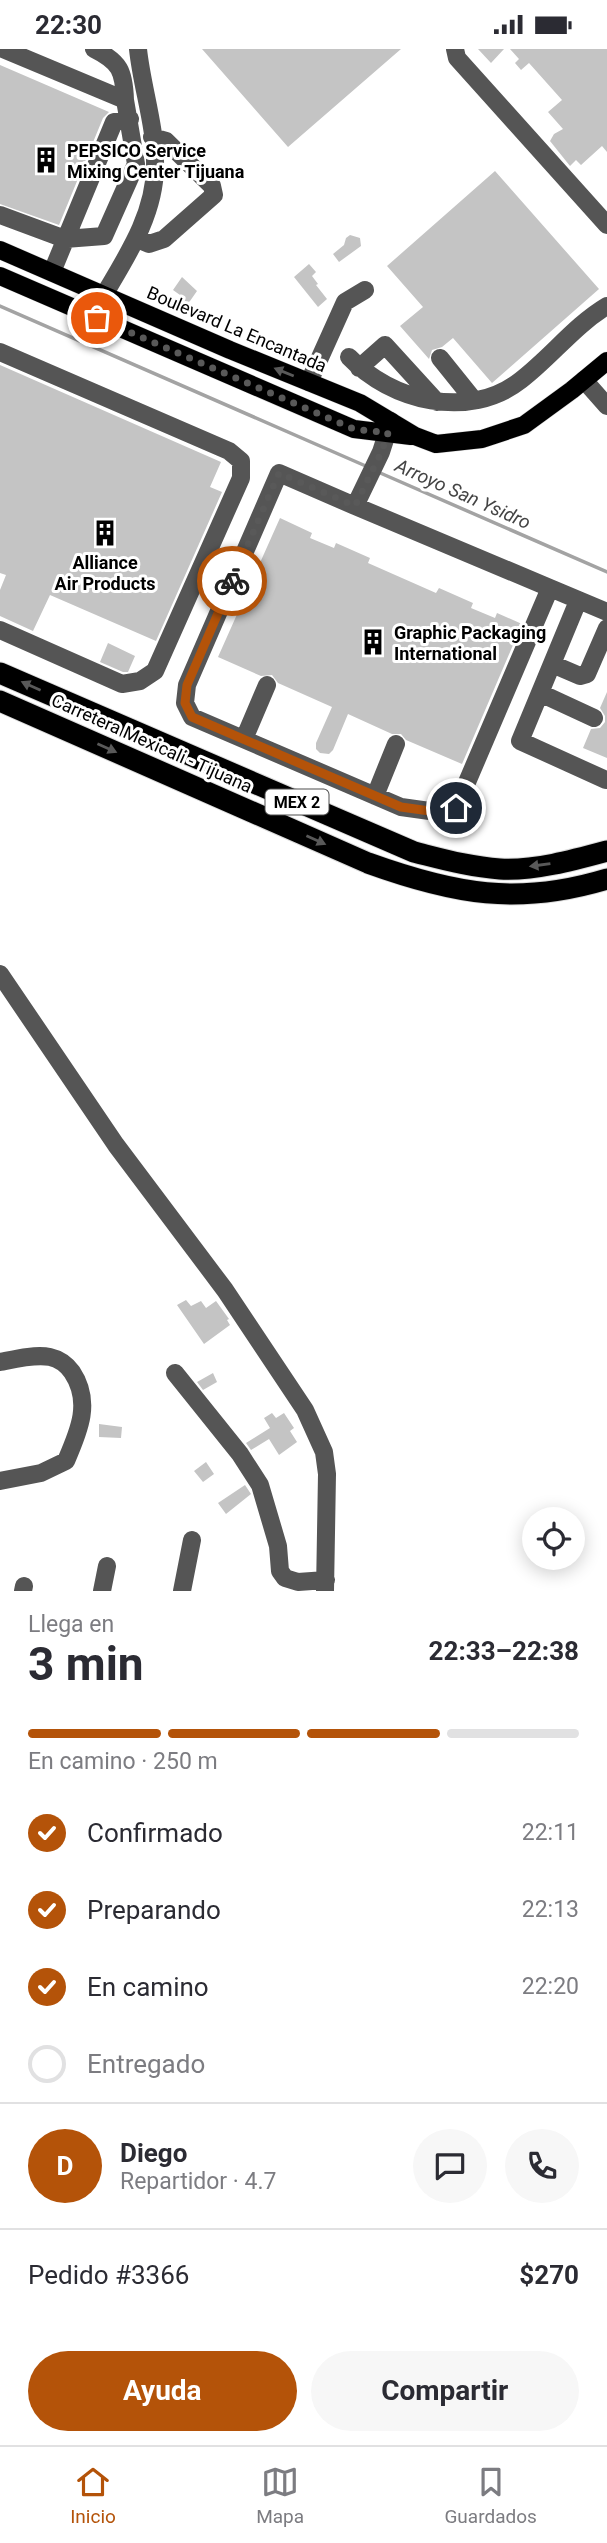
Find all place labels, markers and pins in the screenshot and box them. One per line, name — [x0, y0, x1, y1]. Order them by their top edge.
place label: PEPSICO Service Mixing Center Tijuana — [67, 140, 245, 182]
building icon: PEPSICO Service Mixing Center Tijuana — [31, 145, 61, 175]
pin — [67, 288, 127, 348]
building icon: Alliance Air Products — [90, 518, 120, 548]
place label: Alliance Air Products — [55, 552, 155, 594]
place label: Graphic Packaging International — [394, 622, 546, 664]
building icon: Graphic Packaging International — [358, 627, 388, 657]
pin — [426, 778, 486, 838]

